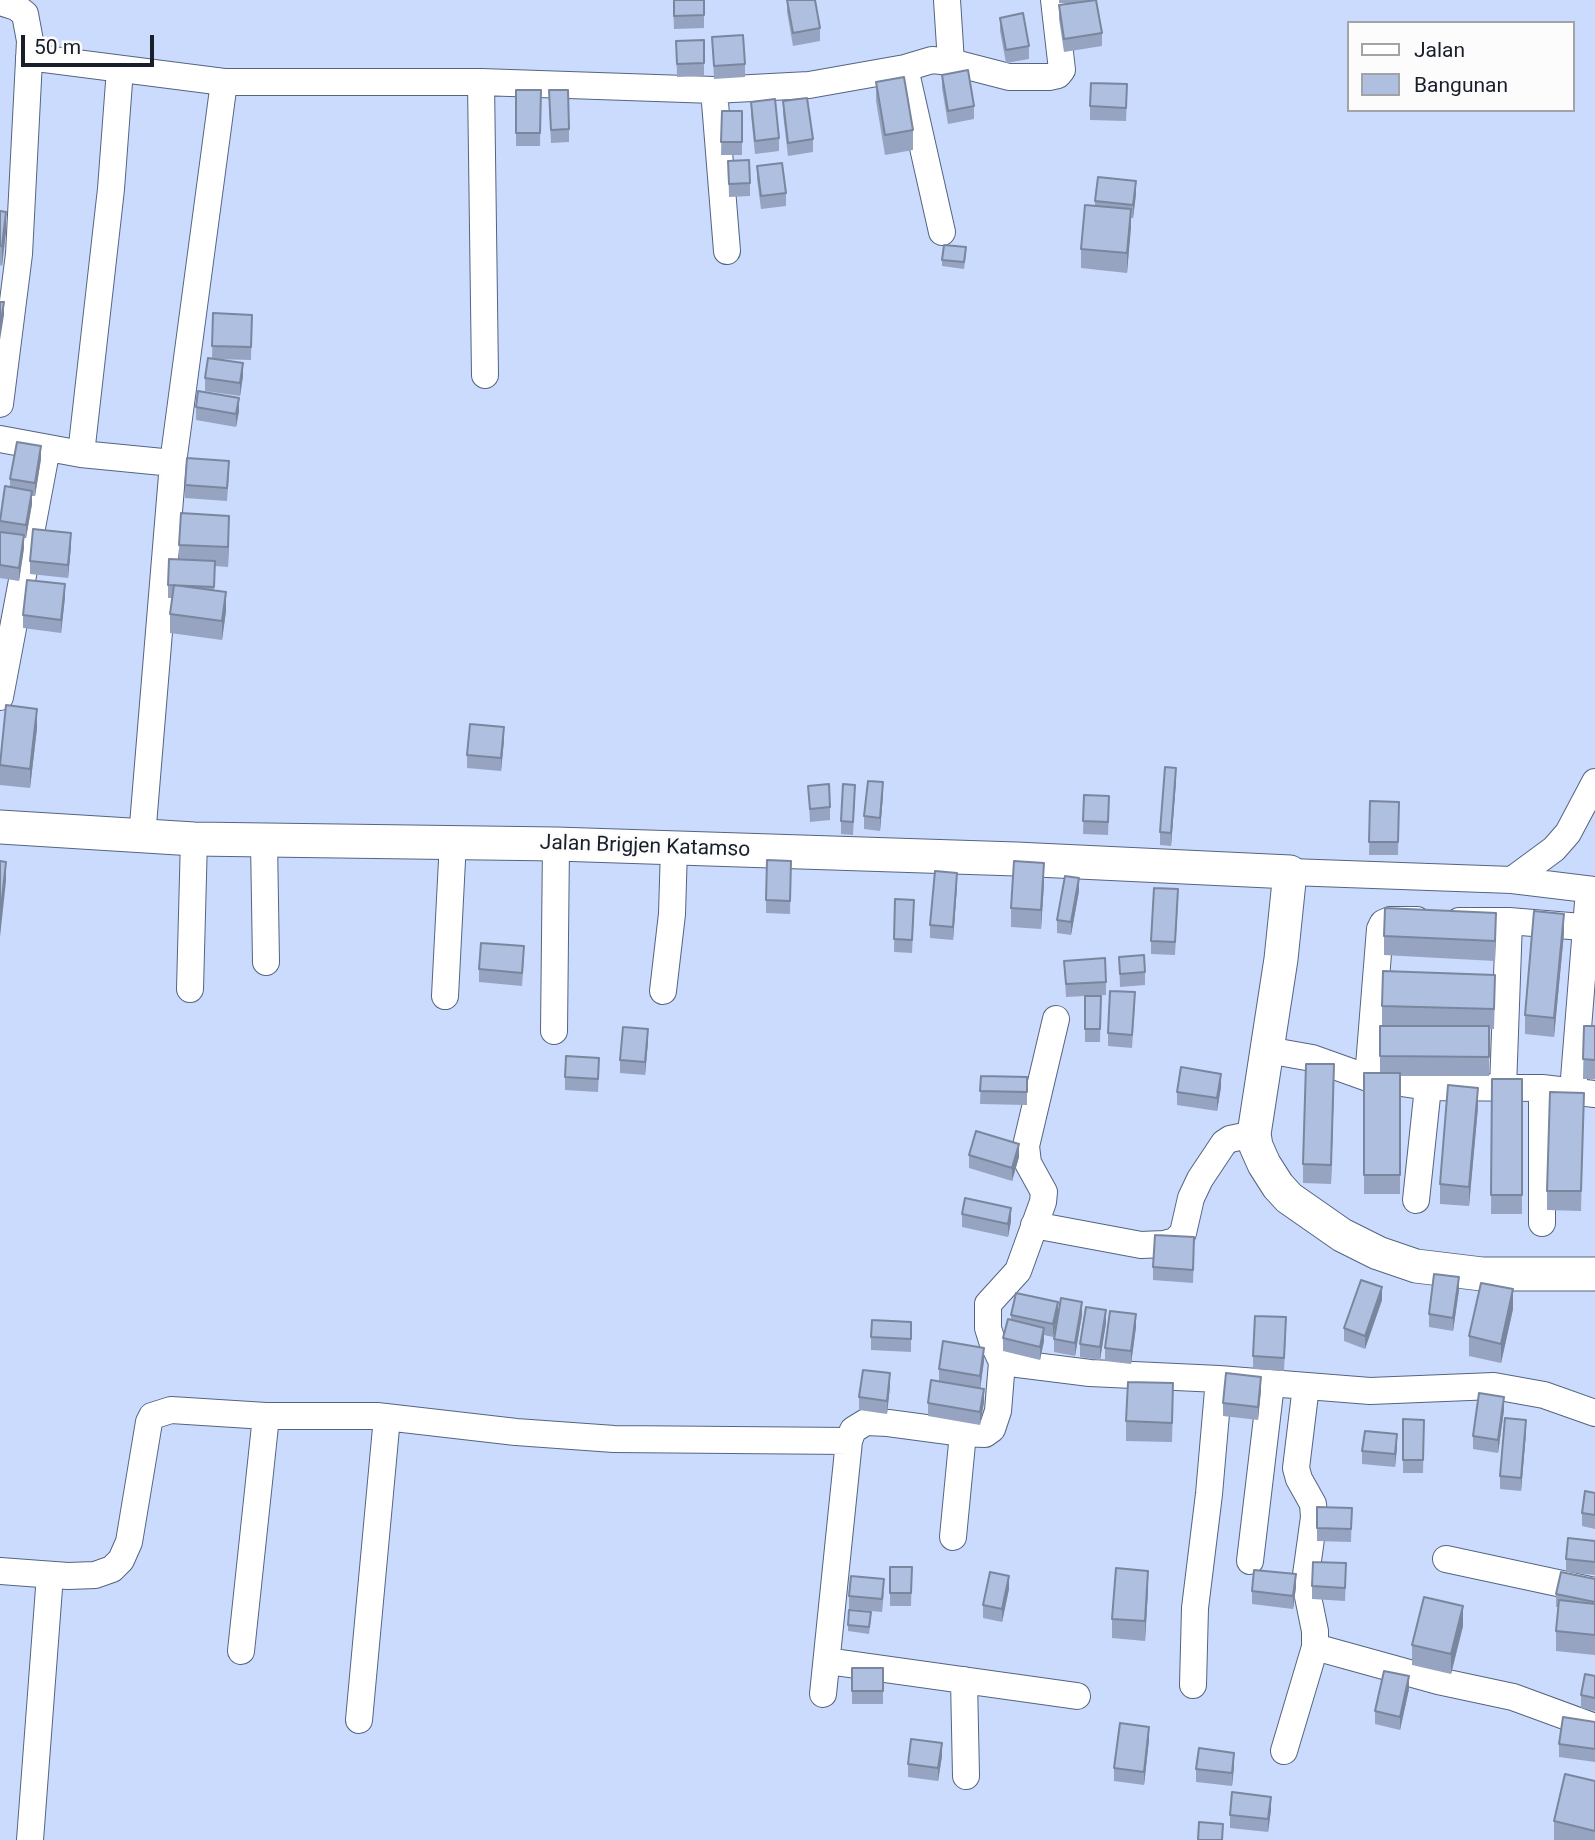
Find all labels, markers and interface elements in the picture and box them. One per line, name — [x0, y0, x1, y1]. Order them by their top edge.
scale bar — [24, 21, 158, 65]
legend — [1346, 21, 1574, 112]
text: 50 m — [34, 35, 81, 59]
text: Jalan — [1414, 38, 1465, 62]
text: Bangunan — [1414, 73, 1508, 97]
street label: Jalan Brigjen Katamso — [539, 831, 751, 863]

